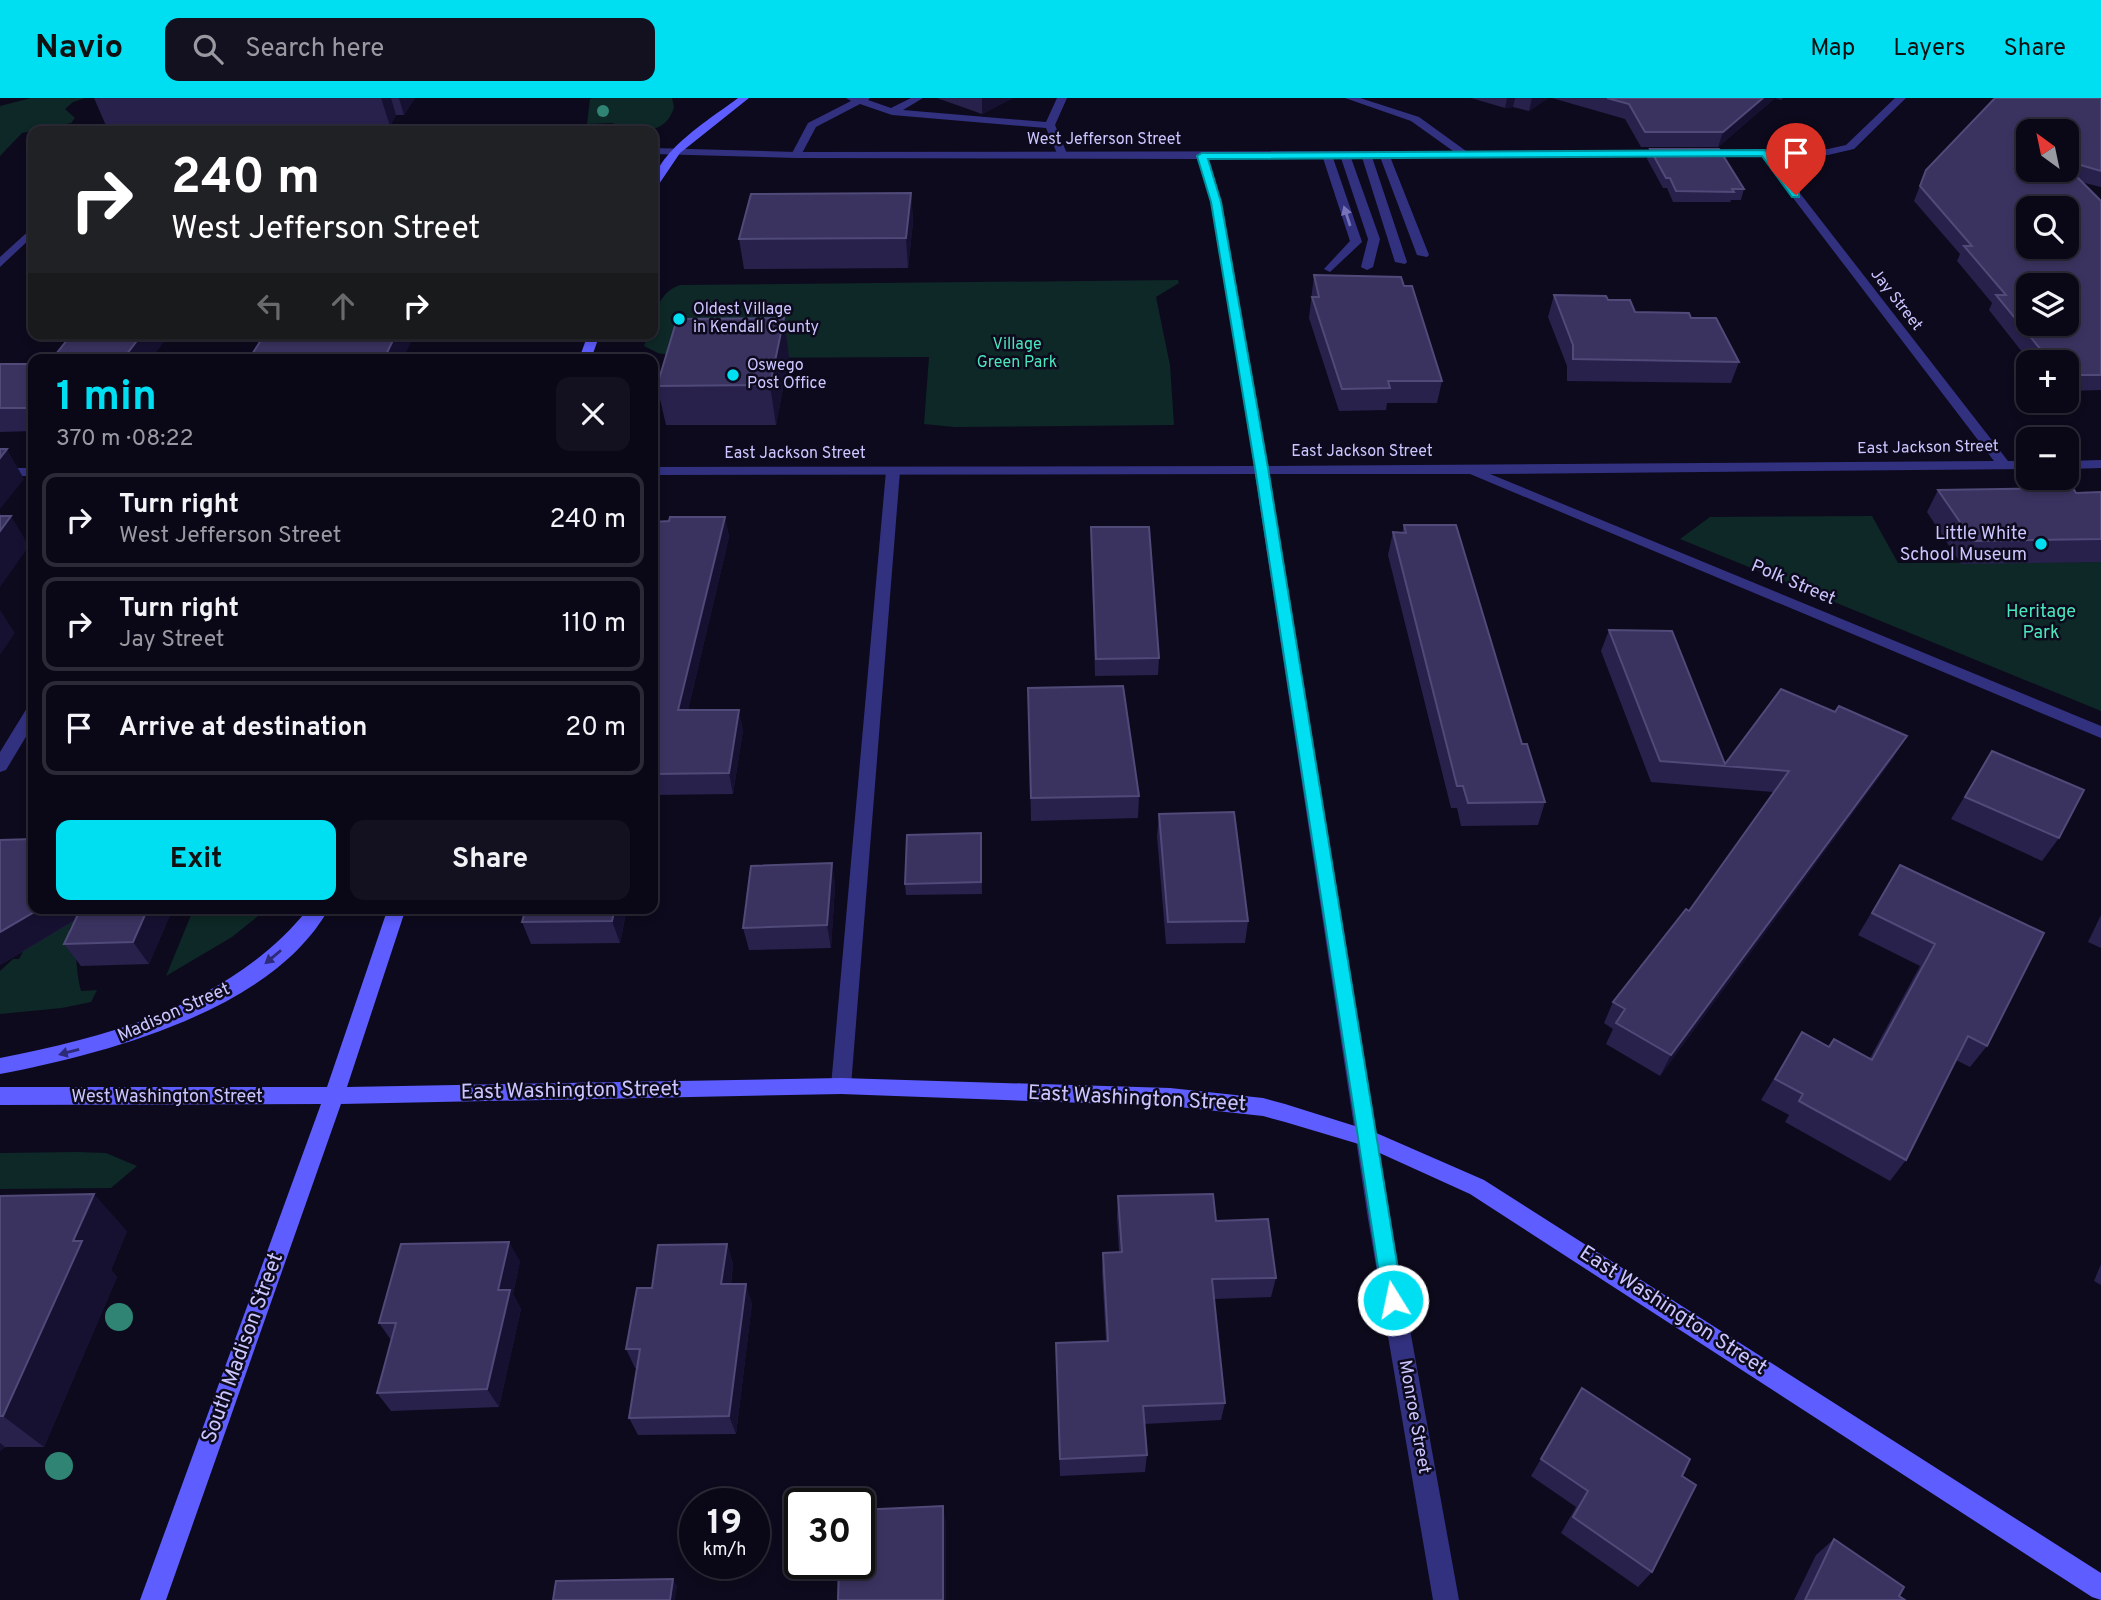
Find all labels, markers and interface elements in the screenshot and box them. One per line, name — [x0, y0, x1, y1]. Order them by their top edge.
search box — [165, 18, 655, 81]
text: Navio — [35, 28, 123, 70]
icon: search — [189, 30, 227, 68]
text: Search here — [245, 33, 384, 66]
text: Map — [1810, 34, 1855, 64]
text: Layers — [1893, 34, 1965, 64]
text: Share — [2003, 34, 2066, 64]
north arrow — [2016, 119, 2079, 182]
map controls — [2016, 119, 2079, 490]
pin — [1766, 123, 1826, 195]
street label: West Jefferson Street — [1027, 130, 1181, 150]
icon: arrive — [1777, 134, 1815, 172]
text: 240 m — [171, 149, 320, 211]
icon: right — [56, 154, 147, 245]
button: search — [2016, 196, 2079, 259]
one-way arrow — [1341, 205, 1352, 226]
text: West Jefferson Street — [171, 210, 480, 250]
street label: Jay Street — [1866, 265, 1926, 335]
button: layers — [2016, 273, 2079, 336]
icon: left — [251, 287, 289, 325]
icon: ahead — [324, 287, 362, 325]
icon: right — [397, 287, 435, 325]
place label: Oldest Village in Kendall County — [693, 300, 819, 338]
marker: Oldest Village in Kendall County — [671, 311, 687, 327]
park label: Village Green Park — [977, 335, 1057, 373]
button: + — [2016, 350, 2079, 413]
place label: Oswego Post Office — [747, 356, 826, 394]
marker: Oswego Post Office — [725, 367, 741, 383]
text: 1 min — [56, 372, 157, 425]
button: close — [556, 377, 630, 451]
text: 370 m · 08:22 — [56, 425, 194, 454]
button: − — [2016, 427, 2079, 490]
street label: East Jackson Street — [1857, 437, 1999, 459]
street label: East Jackson Street — [1291, 442, 1433, 462]
street label: East Jackson Street — [724, 444, 866, 464]
text: Turn right — [119, 489, 239, 522]
icon: right — [60, 501, 98, 539]
text: 240 m — [549, 504, 626, 537]
text: West Jefferson Street — [119, 522, 341, 551]
place label: Little White School Museum — [1900, 523, 2027, 567]
marker: Little White School Museum — [2033, 536, 2049, 552]
street label: Polk Street — [1747, 555, 1839, 611]
text: Turn right — [119, 593, 239, 626]
park label: Heritage Park — [2006, 601, 2076, 645]
icon: right — [60, 605, 98, 643]
text: 110 m — [562, 608, 626, 641]
text: Jay Street — [119, 626, 225, 655]
icon: arrive — [60, 709, 98, 747]
text: Arrive at destination — [119, 712, 367, 745]
text: 20 m — [565, 712, 626, 745]
button: Exit — [56, 820, 336, 900]
button: Share — [350, 820, 630, 900]
one-way arrow — [264, 949, 282, 965]
street label: Madison Street — [114, 978, 234, 1048]
one-way arrow — [58, 1048, 79, 1058]
street label: East Washington Street — [460, 1076, 680, 1106]
street label: East Washington Street — [1027, 1080, 1247, 1118]
street label: West Washington Street — [71, 1086, 263, 1109]
street label: East Washington Street — [1574, 1240, 1772, 1382]
street label: South Madison Street — [196, 1249, 290, 1447]
position arrow — [1356, 1263, 1430, 1337]
street label: Monroe Street — [1393, 1358, 1435, 1476]
speed limit sign: 30 — [784, 1488, 875, 1579]
text: 19 — [707, 1502, 742, 1546]
text: km/h — [703, 1539, 746, 1562]

